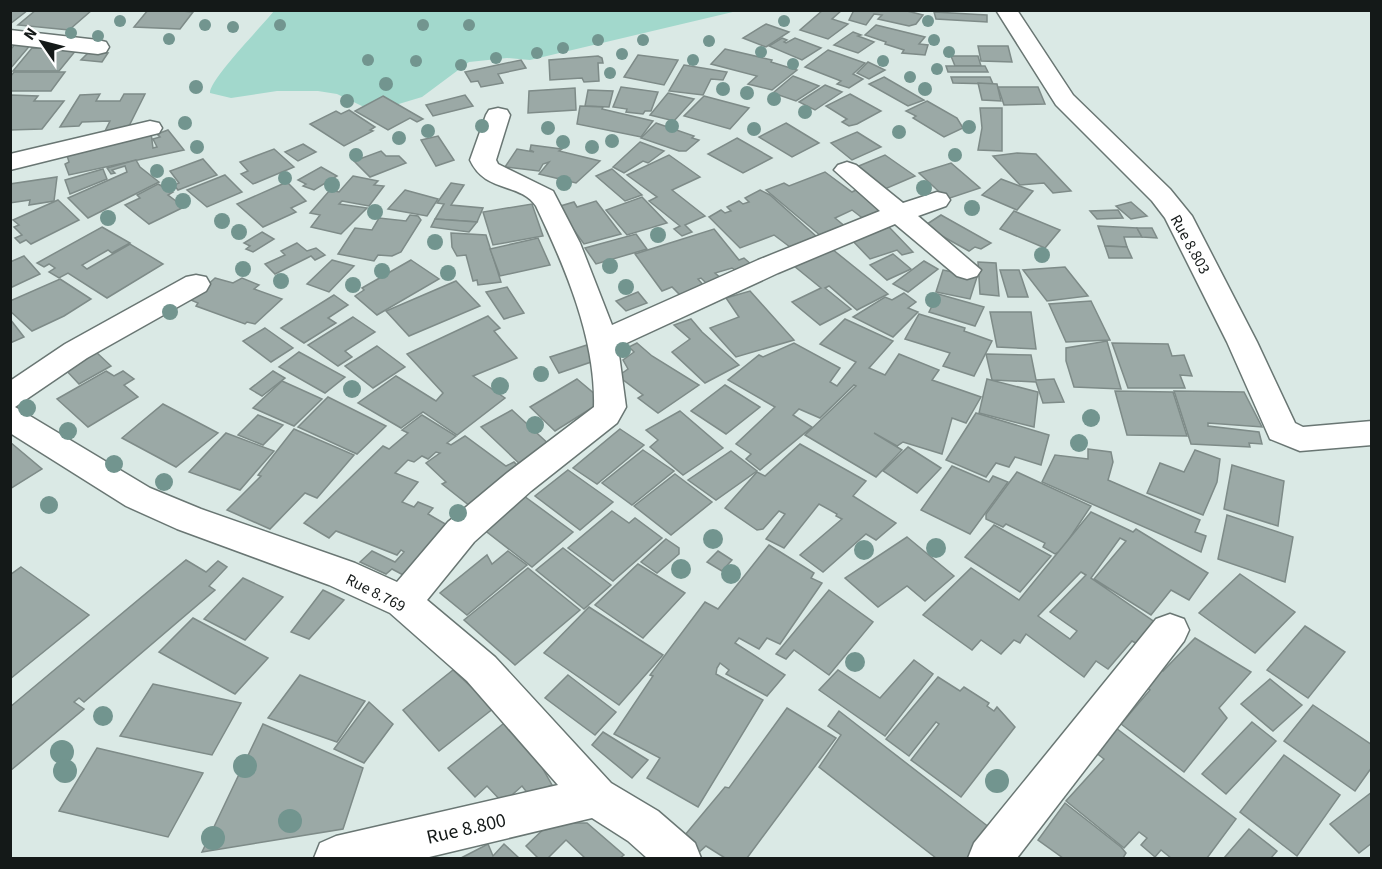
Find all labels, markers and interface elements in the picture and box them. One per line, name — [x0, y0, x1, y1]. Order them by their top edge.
north arrow — [12, 12, 72, 72]
text: N — [18, 23, 43, 45]
street label: Rue 8.803 — [1165, 211, 1215, 278]
street label: Rue 8.769 — [342, 568, 409, 617]
street label: Rue 8.800 — [424, 806, 509, 852]

